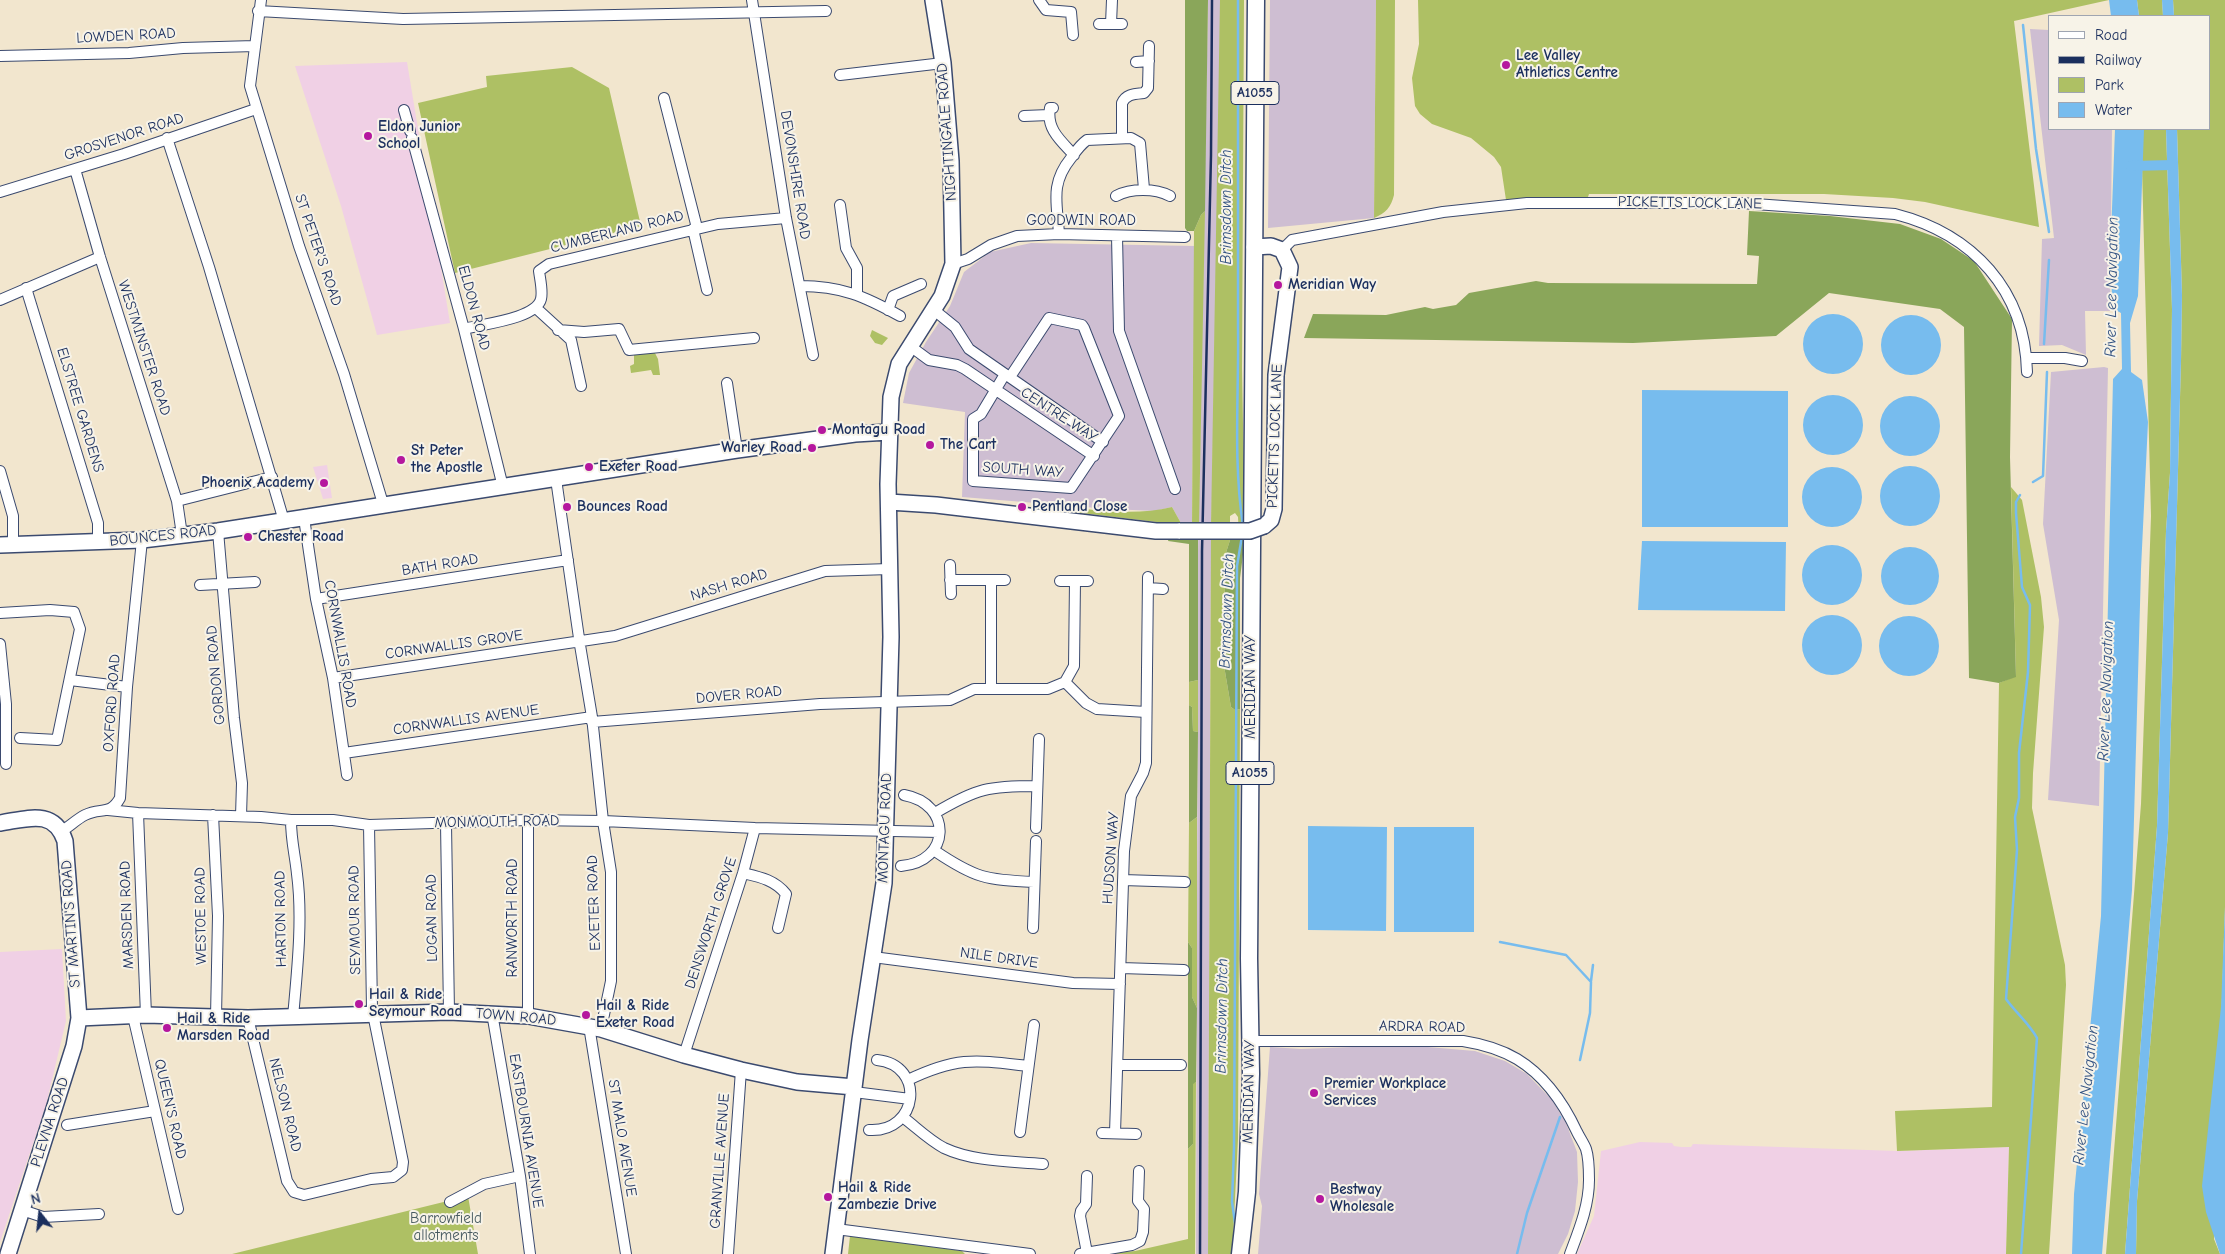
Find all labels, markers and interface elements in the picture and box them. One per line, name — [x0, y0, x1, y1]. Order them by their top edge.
legend — [2048, 15, 2210, 130]
street label: LOWDEN ROAD — [76, 24, 176, 48]
text: Road — [2095, 26, 2127, 44]
place label: Lee Valley Athletics Centre — [1516, 47, 1618, 82]
text: Railway — [2095, 51, 2141, 69]
marker: Lee Valley Athletics Centre — [1500, 59, 1512, 71]
street label: NIGHTINGALE ROAD — [933, 62, 961, 202]
text: Park — [2095, 76, 2124, 94]
road number: A1055 — [1231, 82, 1279, 105]
text: Water — [2095, 101, 2132, 119]
street label: GROSVENOR ROAD — [62, 109, 186, 165]
street label: DEVONSHIRE ROAD — [776, 109, 814, 241]
place label: Eldon Junior School — [378, 118, 460, 153]
marker: Eldon Junior School — [362, 130, 374, 142]
water label: Brimsdown Ditch — [1216, 149, 1236, 265]
street label: ST PETER'S ROAD — [290, 192, 346, 308]
street label: PICKETTS LOCK LANE — [1618, 193, 1762, 213]
street label: CUMBERLAND ROAD — [549, 207, 685, 257]
street label: GOODWIN ROAD — [1026, 212, 1136, 230]
water label: River Lee Navigation — [2101, 217, 2123, 357]
street label: ELDON ROAD — [454, 264, 494, 352]
place label: Meridian Way — [1288, 276, 1376, 294]
street label: WESTMINSTER ROAD — [114, 278, 174, 418]
marker: Meridian Way — [1272, 279, 1284, 291]
street label: ELSTREE GARDENS — [52, 345, 108, 475]
street label: PICKETTS LOCK LANE — [1263, 364, 1287, 508]
street label: CENTRE WAY — [1017, 384, 1101, 446]
place label: Montagu Road — [832, 421, 925, 439]
marker: Montagu Road — [816, 424, 828, 436]
place label: The Cart — [940, 436, 996, 454]
place label: Warley Road — [721, 439, 802, 457]
marker: The Cart — [924, 439, 936, 451]
place label: St Peter the Apostle — [411, 442, 483, 477]
marker: Warley Road — [806, 442, 818, 454]
marker: St Peter the Apostle — [395, 454, 407, 466]
place label: Exeter Road — [599, 458, 678, 476]
street label: SOUTH WAY — [982, 458, 1064, 482]
marker: Exeter Road — [583, 461, 595, 473]
place label: Phoenix Academy — [201, 474, 314, 492]
marker: Phoenix Academy — [318, 477, 330, 489]
place label: Bounces Road — [577, 498, 668, 516]
place label: Pentland Close — [1032, 498, 1127, 516]
marker: Bounces Road — [561, 501, 573, 513]
marker: Pentland Close — [1016, 501, 1028, 513]
street label: BOUNCES ROAD — [109, 521, 217, 551]
place label: Chester Road — [258, 528, 344, 546]
marker: Chester Road — [242, 531, 254, 543]
street label: BATH ROAD — [400, 550, 480, 580]
water label: Brimsdown Ditch — [1215, 553, 1239, 669]
street label: NASH ROAD — [688, 565, 770, 605]
street label: CORNWALLIS ROAD — [320, 579, 360, 709]
water label: River Lee Navigation — [2094, 620, 2118, 762]
street label: GORDON ROAD — [203, 624, 229, 726]
street label: CORNWALLIS GROVE — [384, 626, 524, 664]
street label: MERIDIAN WAY — [1242, 635, 1260, 739]
street label: OXFORD ROAD — [100, 654, 124, 752]
street label: DOVER ROAD — [695, 682, 783, 708]
street label: CORNWALLIS AVENUE — [392, 701, 540, 739]
road number: A1055 — [1226, 761, 1274, 784]
street label: MONTAGU ROAD — [874, 773, 896, 883]
street label: HUDSON WAY — [1099, 811, 1123, 905]
street label: MONMOUTH ROAD — [434, 812, 560, 832]
street label: EXETER ROAD — [583, 855, 605, 951]
street label: DENSWORTH GROVE — [681, 855, 741, 991]
street label: RANWORTH ROAD — [504, 859, 522, 977]
street label: ST MARTIN'S ROAD — [58, 860, 84, 988]
street label: MARSDEN ROAD — [116, 860, 138, 970]
street label: SEYMOUR ROAD — [345, 865, 365, 975]
street label: WESTOE ROAD — [191, 867, 211, 965]
street label: HARTON ROAD — [271, 870, 291, 968]
street label: LOGAN ROAD — [422, 874, 442, 962]
street label: NILE DRIVE — [959, 944, 1039, 972]
water label: Brimsdown Ditch — [1211, 958, 1233, 1074]
place label: Hail & Ride Seymour Road — [369, 986, 462, 1021]
place label: Hail & Ride Exeter Road — [596, 997, 675, 1032]
marker: Hail & Ride Seymour Road — [353, 998, 365, 1010]
street label: TOWN ROAD — [475, 1005, 557, 1029]
marker: Hail & Ride Exeter Road — [580, 1009, 592, 1021]
place label: Hail & Ride Marsden Road — [177, 1010, 270, 1045]
street label: ARDRA ROAD — [1379, 1017, 1465, 1037]
marker: Hail & Ride Marsden Road — [161, 1022, 173, 1034]
water label: River Lee Navigation — [2069, 1024, 2103, 1166]
street label: MERIDIAN WAY — [1239, 1040, 1259, 1144]
street label: EASTBOURNIA AVENUE — [505, 1053, 547, 1209]
street label: NELSON ROAD — [265, 1056, 305, 1154]
street label: QUEEN'S ROAD — [150, 1057, 190, 1161]
street label: PLEVNA ROAD — [27, 1075, 73, 1169]
place label: Premier Workplace Services — [1324, 1075, 1446, 1110]
street label: ST MALO AVENUE — [604, 1078, 640, 1198]
marker: Premier Workplace Services — [1308, 1087, 1320, 1099]
street label: GRANVILLE AVENUE — [706, 1093, 734, 1229]
place label: Hail & Ride Zambezie Drive — [838, 1179, 937, 1214]
place label: Bestway Wholesale — [1330, 1181, 1394, 1216]
north arrow — [15, 1189, 65, 1239]
text: N — [29, 1190, 42, 1209]
marker: Hail & Ride Zambezie Drive — [822, 1191, 834, 1203]
marker: Bestway Wholesale — [1314, 1193, 1326, 1205]
park label: Barrowfield allotments — [410, 1210, 482, 1245]

